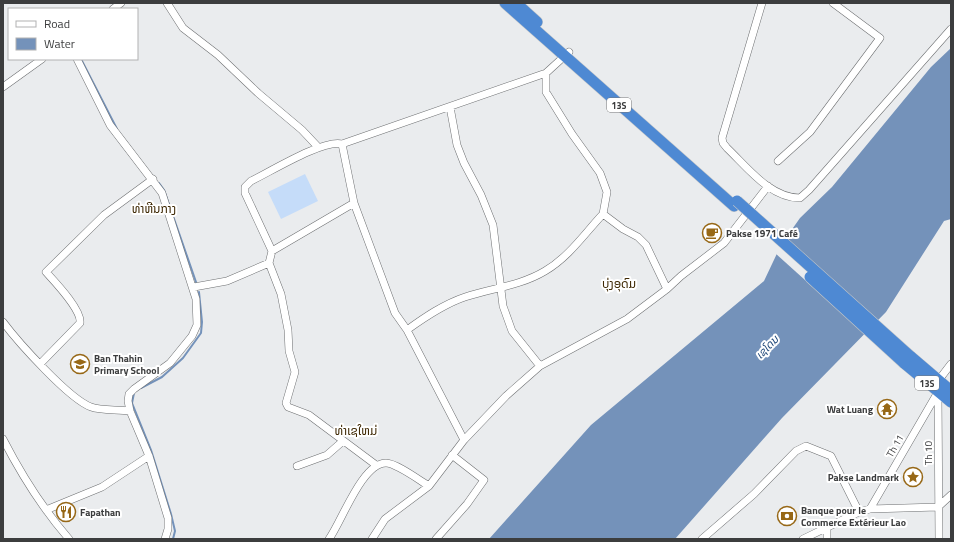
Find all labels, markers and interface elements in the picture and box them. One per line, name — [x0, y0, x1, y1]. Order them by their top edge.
legend — [8, 8, 138, 60]
text: Road — [44, 14, 70, 33]
text: Water — [44, 34, 75, 53]
road number: 13S — [607, 98, 631, 112]
district label: ທ່າຫີນກາງ — [132, 199, 176, 218]
cafe icon: Pakse 1971 Café — [701, 222, 723, 244]
place label: Pakse 1971 Café — [726, 226, 798, 241]
district label: ບຸ່ງອຸດົມ — [602, 274, 636, 293]
water label: ເຊໂດນ — [752, 331, 783, 362]
place label: Ban Thahin Primary School — [94, 351, 160, 378]
school or university icon: Ban Thahin Primary School — [69, 353, 91, 375]
road number: 13S — [915, 376, 939, 390]
temple icon: Wat Luang — [876, 398, 898, 420]
place label: Wat Luang — [827, 402, 874, 417]
district label: ທ່າເຊໃຫມ່ — [335, 421, 377, 440]
street label: Th 11 — [882, 432, 908, 460]
street label: Th 10 — [921, 441, 936, 465]
place icon: Pakse Landmark — [902, 466, 924, 488]
place label: Pakse Landmark — [828, 470, 900, 485]
restaurant icon: Fapathan — [55, 501, 77, 523]
place label: Banque pour le Commerce Extérieur Lao — [801, 503, 906, 530]
place label: Fapathan — [80, 505, 121, 520]
bank icon: Banque pour le Commerce Extérieur Lao — [776, 505, 798, 527]

